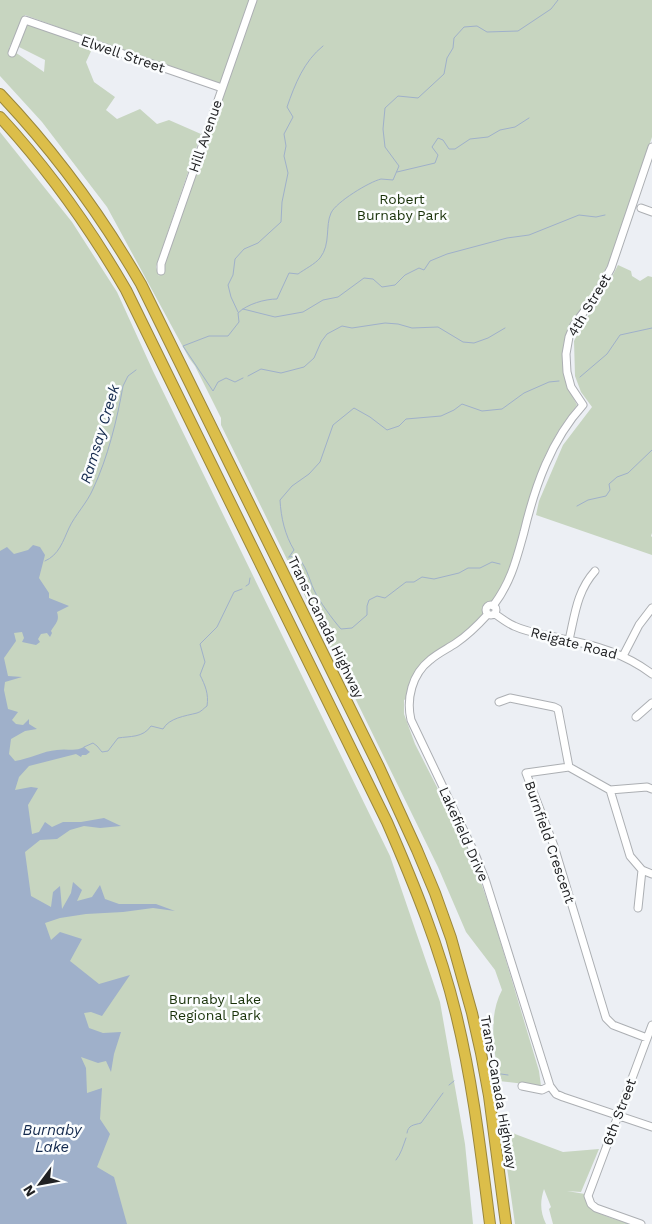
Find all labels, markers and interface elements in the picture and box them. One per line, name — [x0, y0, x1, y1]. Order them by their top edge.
street label: Elwell Street — [79, 32, 167, 76]
street label: Hill Avenue — [185, 98, 225, 174]
park label: Robert Burnaby Park — [357, 191, 447, 223]
street label: 4th Street — [564, 271, 614, 339]
water label: Ramsay Creek — [76, 382, 124, 486]
street label: Trans-Canada Highway — [285, 554, 368, 701]
street label: Reigate Road — [529, 624, 619, 662]
street label: Burnfield Crescent — [522, 779, 578, 905]
street label: Lakefield Drive — [436, 784, 492, 884]
park label: Burnaby Lake Regional Park — [169, 991, 261, 1023]
street label: Trans-Canada Highway — [478, 1014, 521, 1171]
street label: 6th Street — [599, 1076, 639, 1148]
water label: Burnaby Lake — [22, 1121, 83, 1156]
north arrow — [15, 1159, 65, 1209]
text: N — [19, 1182, 39, 1200]

